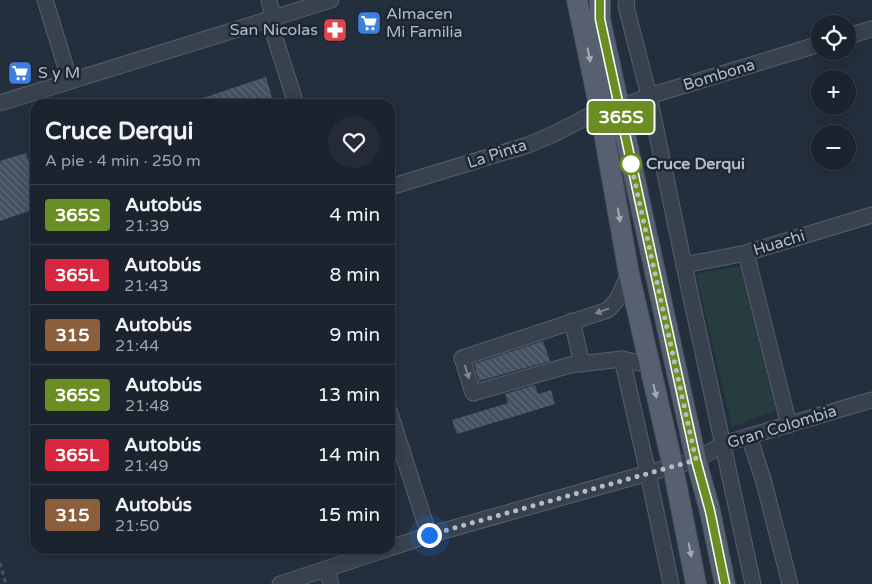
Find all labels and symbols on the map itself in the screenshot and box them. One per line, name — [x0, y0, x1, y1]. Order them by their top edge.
place label: Almacen Mi Familia — [386, 4, 463, 42]
supermarket icon: Almacen Mi Familia — [356, 10, 382, 36]
pharmacy icon: San Nicolas — [322, 17, 348, 43]
place label: San Nicolas — [230, 20, 318, 40]
one-way arrow — [585, 47, 593, 63]
street label: Bombona — [681, 55, 757, 95]
supermarket icon: S y M — [7, 60, 33, 86]
place label: S y M — [38, 63, 80, 83]
line badge: 365S — [586, 101, 656, 133]
street label: La Pinta — [465, 135, 529, 173]
marker: Cruce Derqui — [620, 153, 642, 175]
place label: Cruce Derqui — [646, 154, 745, 174]
one-way arrow — [615, 207, 623, 223]
street label: Huachi — [751, 226, 807, 260]
one-way arrow — [594, 308, 609, 315]
one-way arrow — [463, 365, 471, 380]
one-way arrow — [651, 383, 659, 398]
street label: Gran Colombia — [725, 401, 839, 453]
your location — [417, 523, 442, 548]
one-way arrow — [686, 542, 694, 558]

